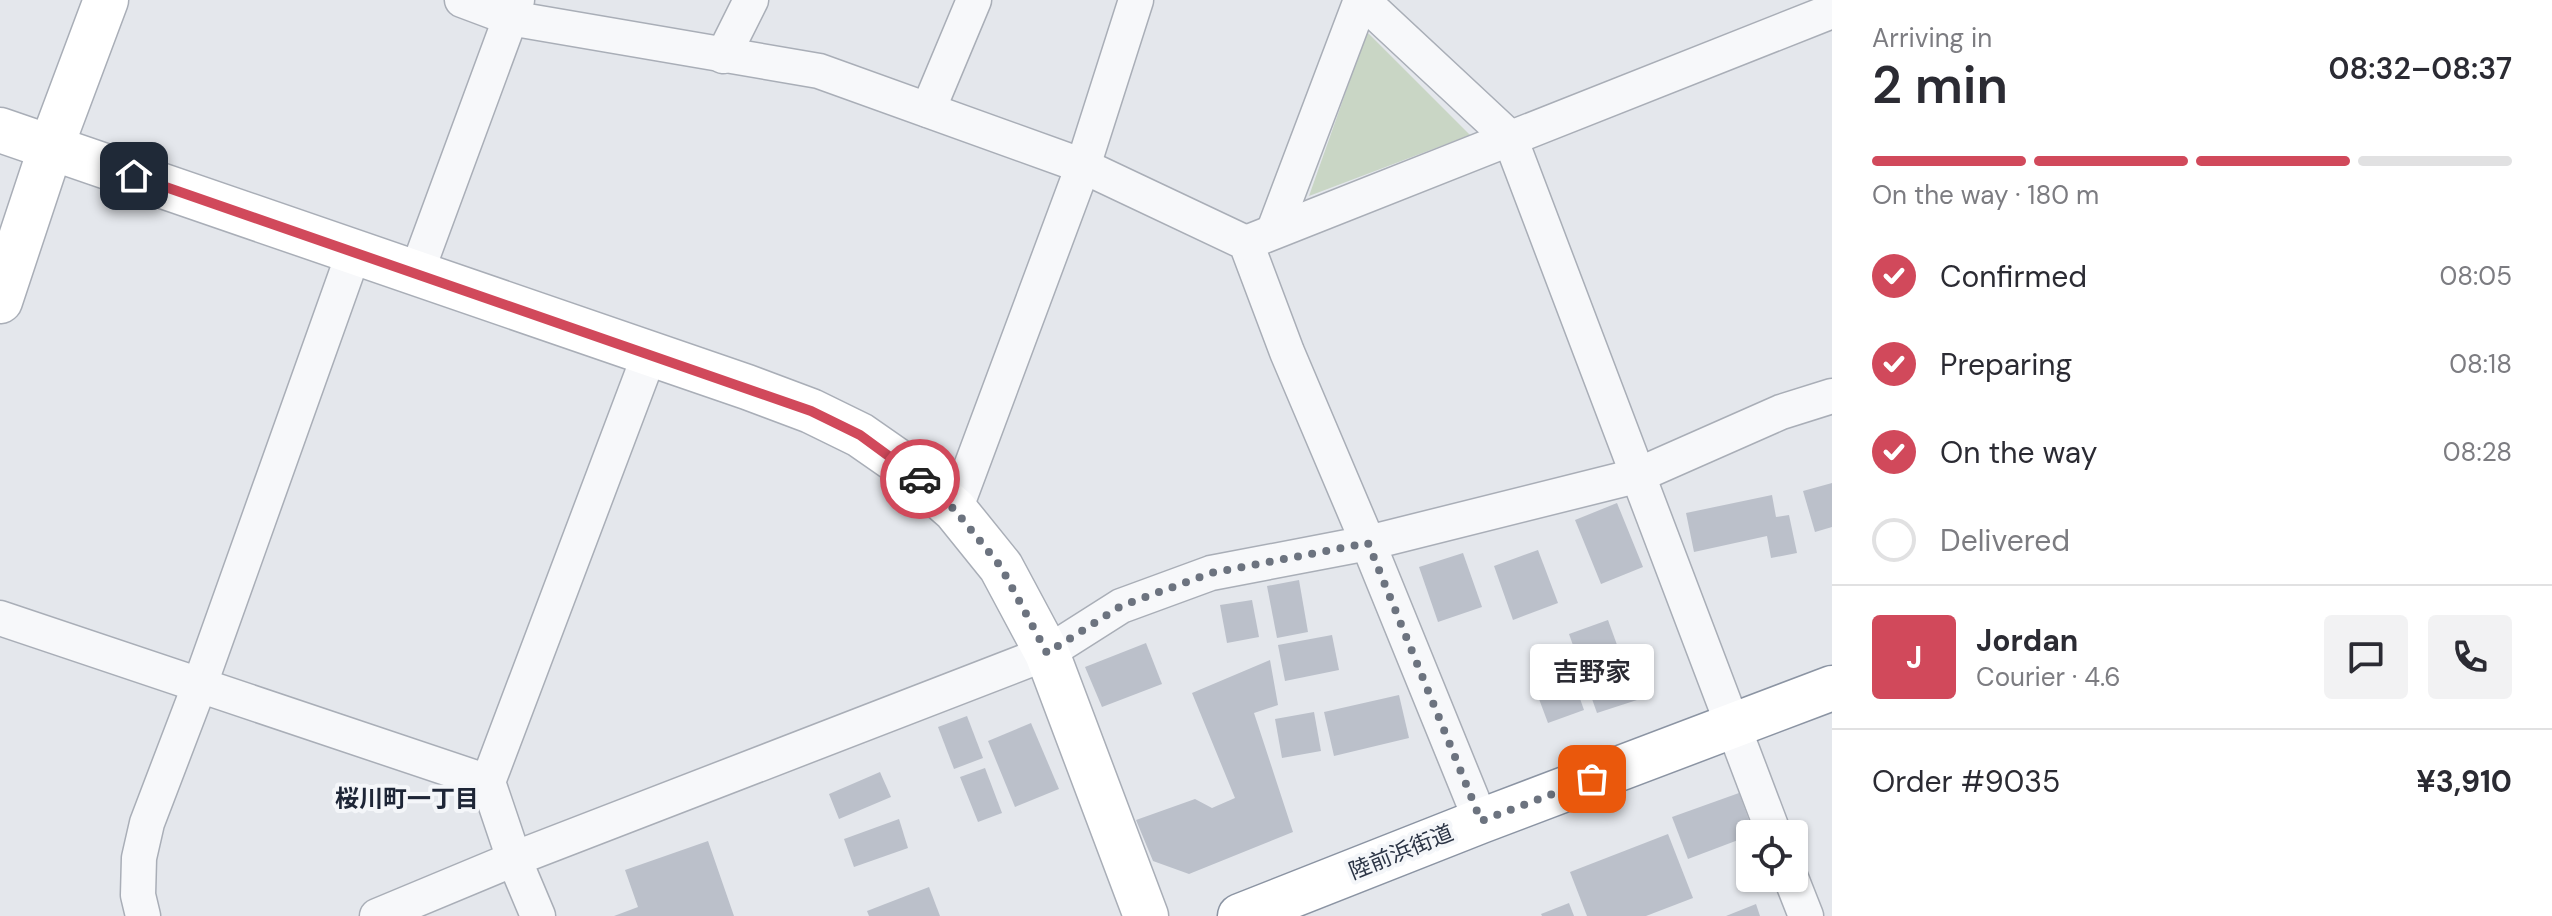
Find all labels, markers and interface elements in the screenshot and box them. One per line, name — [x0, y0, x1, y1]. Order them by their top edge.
text: Arriving in — [1872, 21, 1992, 55]
text: 08:32–08:37 — [2329, 49, 2512, 88]
text: 2 min — [1872, 51, 2008, 119]
pin — [100, 142, 168, 210]
icon: home — [112, 154, 156, 198]
text: On the way · 180 m — [1872, 178, 2099, 212]
icon: check — [1872, 254, 1916, 298]
text: Confirmed — [1940, 257, 2087, 296]
text: 08:05 — [2440, 259, 2512, 293]
icon: check — [1872, 342, 1916, 386]
text: Preparing — [1940, 345, 2072, 384]
text: 08:18 — [2449, 347, 2512, 381]
icon: check — [1872, 430, 1916, 474]
text: On the way — [1940, 433, 2097, 472]
text: 08:28 — [2443, 435, 2512, 469]
courier — [880, 439, 960, 519]
icon: car — [898, 457, 942, 501]
text: Delivered — [1940, 521, 2070, 560]
button: chat — [2324, 615, 2408, 699]
button: phone — [2428, 615, 2512, 699]
text: Jordan — [1976, 621, 2078, 660]
text: J — [1906, 638, 1922, 677]
callout: 吉野家 — [1530, 643, 1654, 699]
text: 吉野家 — [1553, 655, 1631, 689]
text: Courier · 4.6 — [1976, 660, 2121, 694]
pin — [1558, 745, 1626, 813]
icon: bag — [1570, 757, 1614, 801]
text: Order #9035 — [1872, 762, 2060, 801]
text: ¥3,910 — [2416, 762, 2512, 801]
district label: 桜川町一丁目 — [335, 783, 479, 814]
street label: 陸前浜街道 — [1345, 818, 1457, 886]
map controls — [1736, 820, 1808, 892]
button: locate — [1736, 820, 1808, 892]

